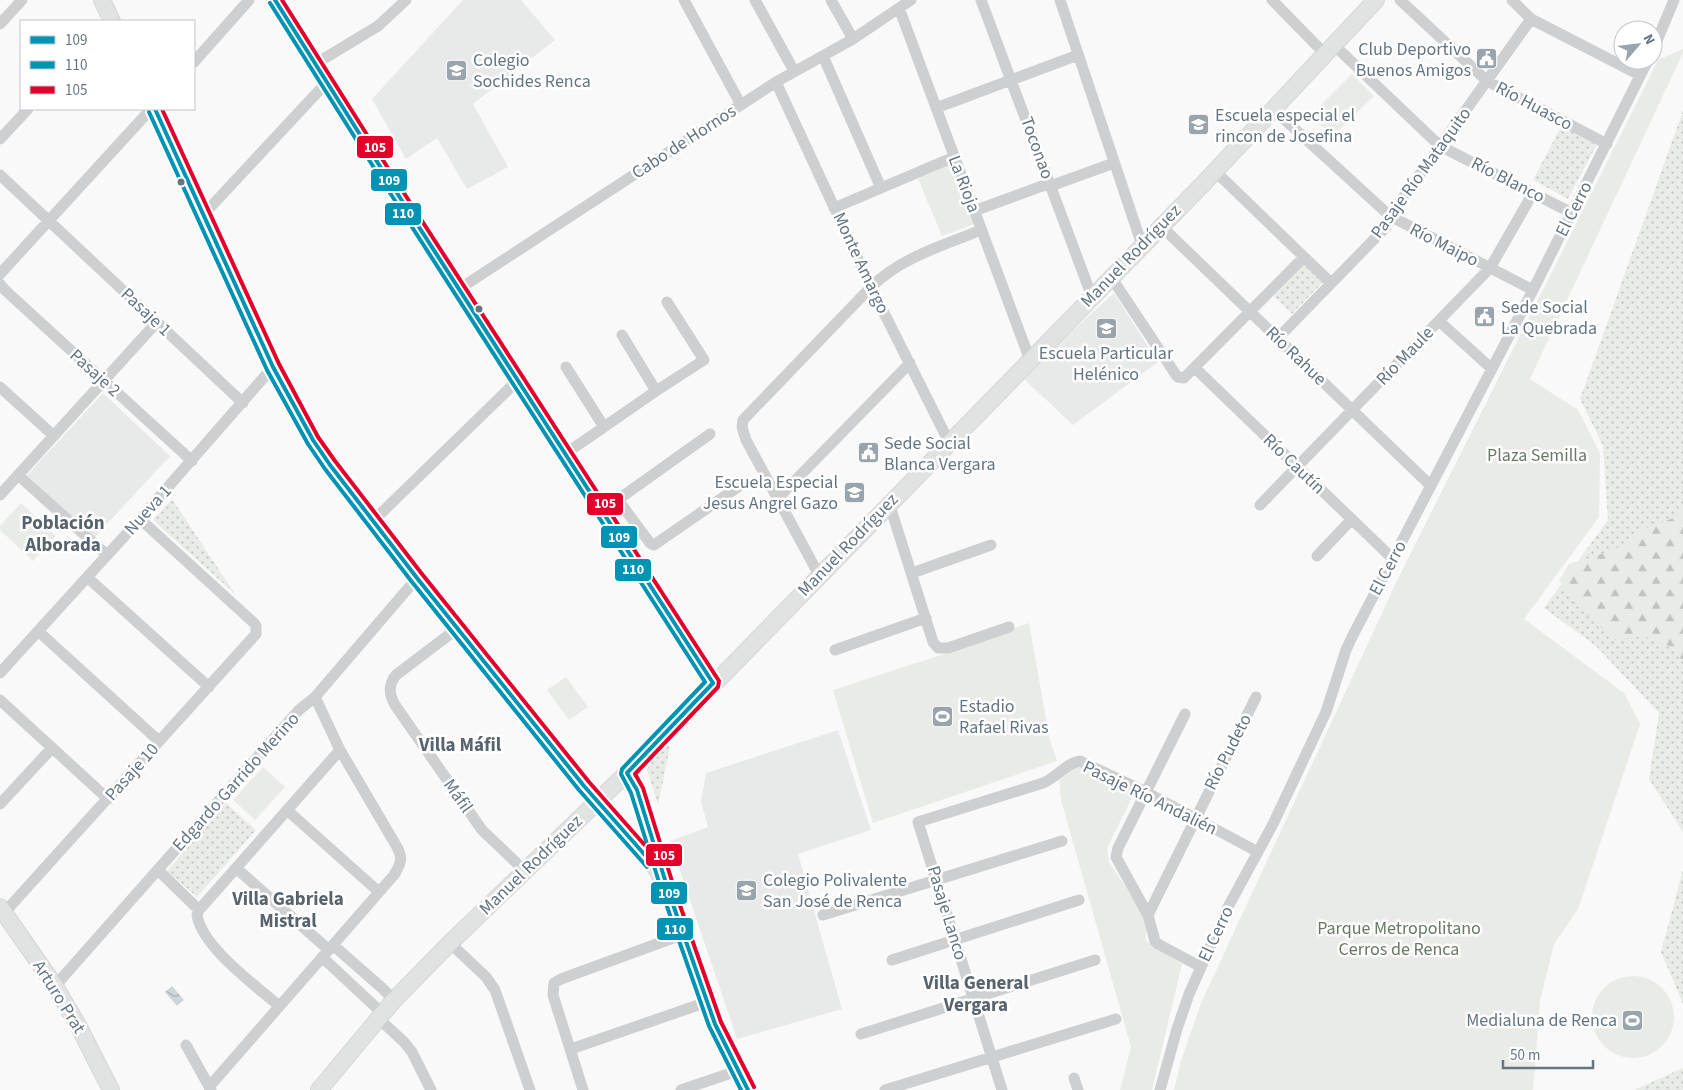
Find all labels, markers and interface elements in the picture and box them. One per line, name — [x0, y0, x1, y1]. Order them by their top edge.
legend — [20, 20, 195, 110]
north arrow — [1613, 20, 1663, 70]
text: 109 — [65, 30, 87, 51]
text: N — [1638, 31, 1660, 48]
place label: Club Deportivo Buenos Amigos — [1356, 37, 1471, 83]
public building icon: Club Deportivo Buenos Amigos — [1475, 47, 1499, 71]
place label: Colegio Sochides Renca — [473, 48, 591, 94]
text: 110 — [65, 55, 87, 76]
school or university icon: Colegio Sochides Renca — [445, 58, 469, 82]
street label: Río Huasco — [1491, 75, 1577, 137]
text: 105 — [65, 80, 87, 101]
street label: Cabo de Hornos — [627, 99, 741, 185]
street label: Pasaje Río Mataquito — [1365, 102, 1477, 244]
place label: Escuela especial el rincon de Josefina — [1215, 103, 1355, 149]
street label: Toconao — [1014, 113, 1060, 183]
school or university icon: Escuela especial el rincon de Josefina — [1187, 113, 1211, 137]
line badge: 105 — [356, 135, 394, 159]
text: 105 — [364, 138, 386, 158]
street label: Río Blanco — [1467, 151, 1549, 209]
street label: La Rioja — [942, 152, 986, 216]
line badge: 109 — [370, 168, 408, 192]
text: 109 — [378, 171, 400, 191]
unlabelled marker — [176, 177, 186, 187]
street label: El Cerro — [1549, 177, 1599, 241]
street label: Manuel Rodríguez — [1075, 199, 1187, 313]
line badge: 110 — [384, 202, 422, 226]
text: 110 — [392, 204, 414, 224]
street label: Monte Amargo — [827, 208, 895, 318]
street label: Río Maipo — [1405, 217, 1483, 273]
street label: Pasaje 1 — [115, 282, 177, 342]
place label: Sede Social La Quebrada — [1501, 295, 1597, 341]
unlabelled marker — [474, 304, 484, 314]
public building icon: Sede Social La Quebrada — [1473, 305, 1497, 329]
school or university icon: Escuela Particular Helénico — [1094, 316, 1118, 340]
street label: Río Rahue — [1260, 321, 1332, 391]
street label: Río Maule — [1370, 321, 1440, 391]
place label: Escuela Particular Helénico — [1039, 341, 1174, 387]
street label: Pasaje 2 — [64, 343, 126, 403]
street label: Río Cautín — [1257, 428, 1331, 500]
place label: Sede Social Blanca Vergara — [884, 431, 996, 477]
public building icon: Sede Social Blanca Vergara — [856, 441, 880, 465]
park label: Plaza Semilla — [1487, 443, 1587, 468]
place label: Escuela Especial Jesus Angrel Gazo — [703, 470, 838, 516]
street label: Nueva 1 — [119, 479, 177, 541]
school or university icon: Escuela Especial Jesus Angrel Gazo — [842, 480, 866, 504]
street label: Manuel Rodríguez — [792, 488, 904, 602]
line badge: 105 — [586, 492, 624, 516]
text: 105 — [594, 494, 616, 514]
district label: Población Alborada — [21, 510, 105, 559]
line badge: 109 — [600, 525, 638, 549]
text: 109 — [608, 528, 630, 548]
street label: El Cerro — [1363, 536, 1413, 600]
line badge: 110 — [614, 558, 652, 582]
text: 110 — [622, 560, 644, 580]
place label: Estadio Rafael Rivas — [959, 694, 1049, 740]
sports icon: Estadio Rafael Rivas — [931, 704, 955, 728]
street label: Edgardo Garrido Merino — [167, 707, 305, 857]
street label: Río Pudeto — [1198, 710, 1258, 794]
district label: Villa Máfil — [418, 732, 502, 759]
street label: Pasaje 10 — [99, 738, 165, 806]
street label: Pasaje Río Andalién — [1079, 755, 1221, 841]
street label: Máfil — [437, 774, 479, 818]
street label: Manuel Rodríguez — [474, 809, 588, 921]
line badge: 105 — [645, 843, 683, 867]
text: 105 — [653, 846, 675, 866]
street label: Pasaje Lanco — [921, 863, 973, 963]
place label: Colegio Polivalente San José de Renca — [763, 868, 907, 914]
school or university icon: Colegio Polivalente San José de Renca — [735, 878, 759, 902]
line badge: 109 — [650, 881, 688, 905]
text: 109 — [658, 884, 680, 904]
district label: Villa Gabriela Mistral — [231, 886, 344, 935]
street label: El Cerro — [1192, 902, 1240, 966]
park label: Parque Metropolitano Cerros de Renca — [1317, 916, 1481, 962]
line badge: 110 — [656, 917, 694, 941]
text: 110 — [664, 920, 686, 940]
street label: Arturo Prat — [27, 956, 91, 1038]
district label: Villa General Vergara — [922, 970, 1029, 1019]
place label: Medialuna de Renca — [1466, 1008, 1617, 1033]
sports icon: Medialuna de Renca — [1621, 1008, 1645, 1032]
scale bar — [1503, 1038, 1593, 1070]
text: 50 m — [1510, 1045, 1540, 1066]

